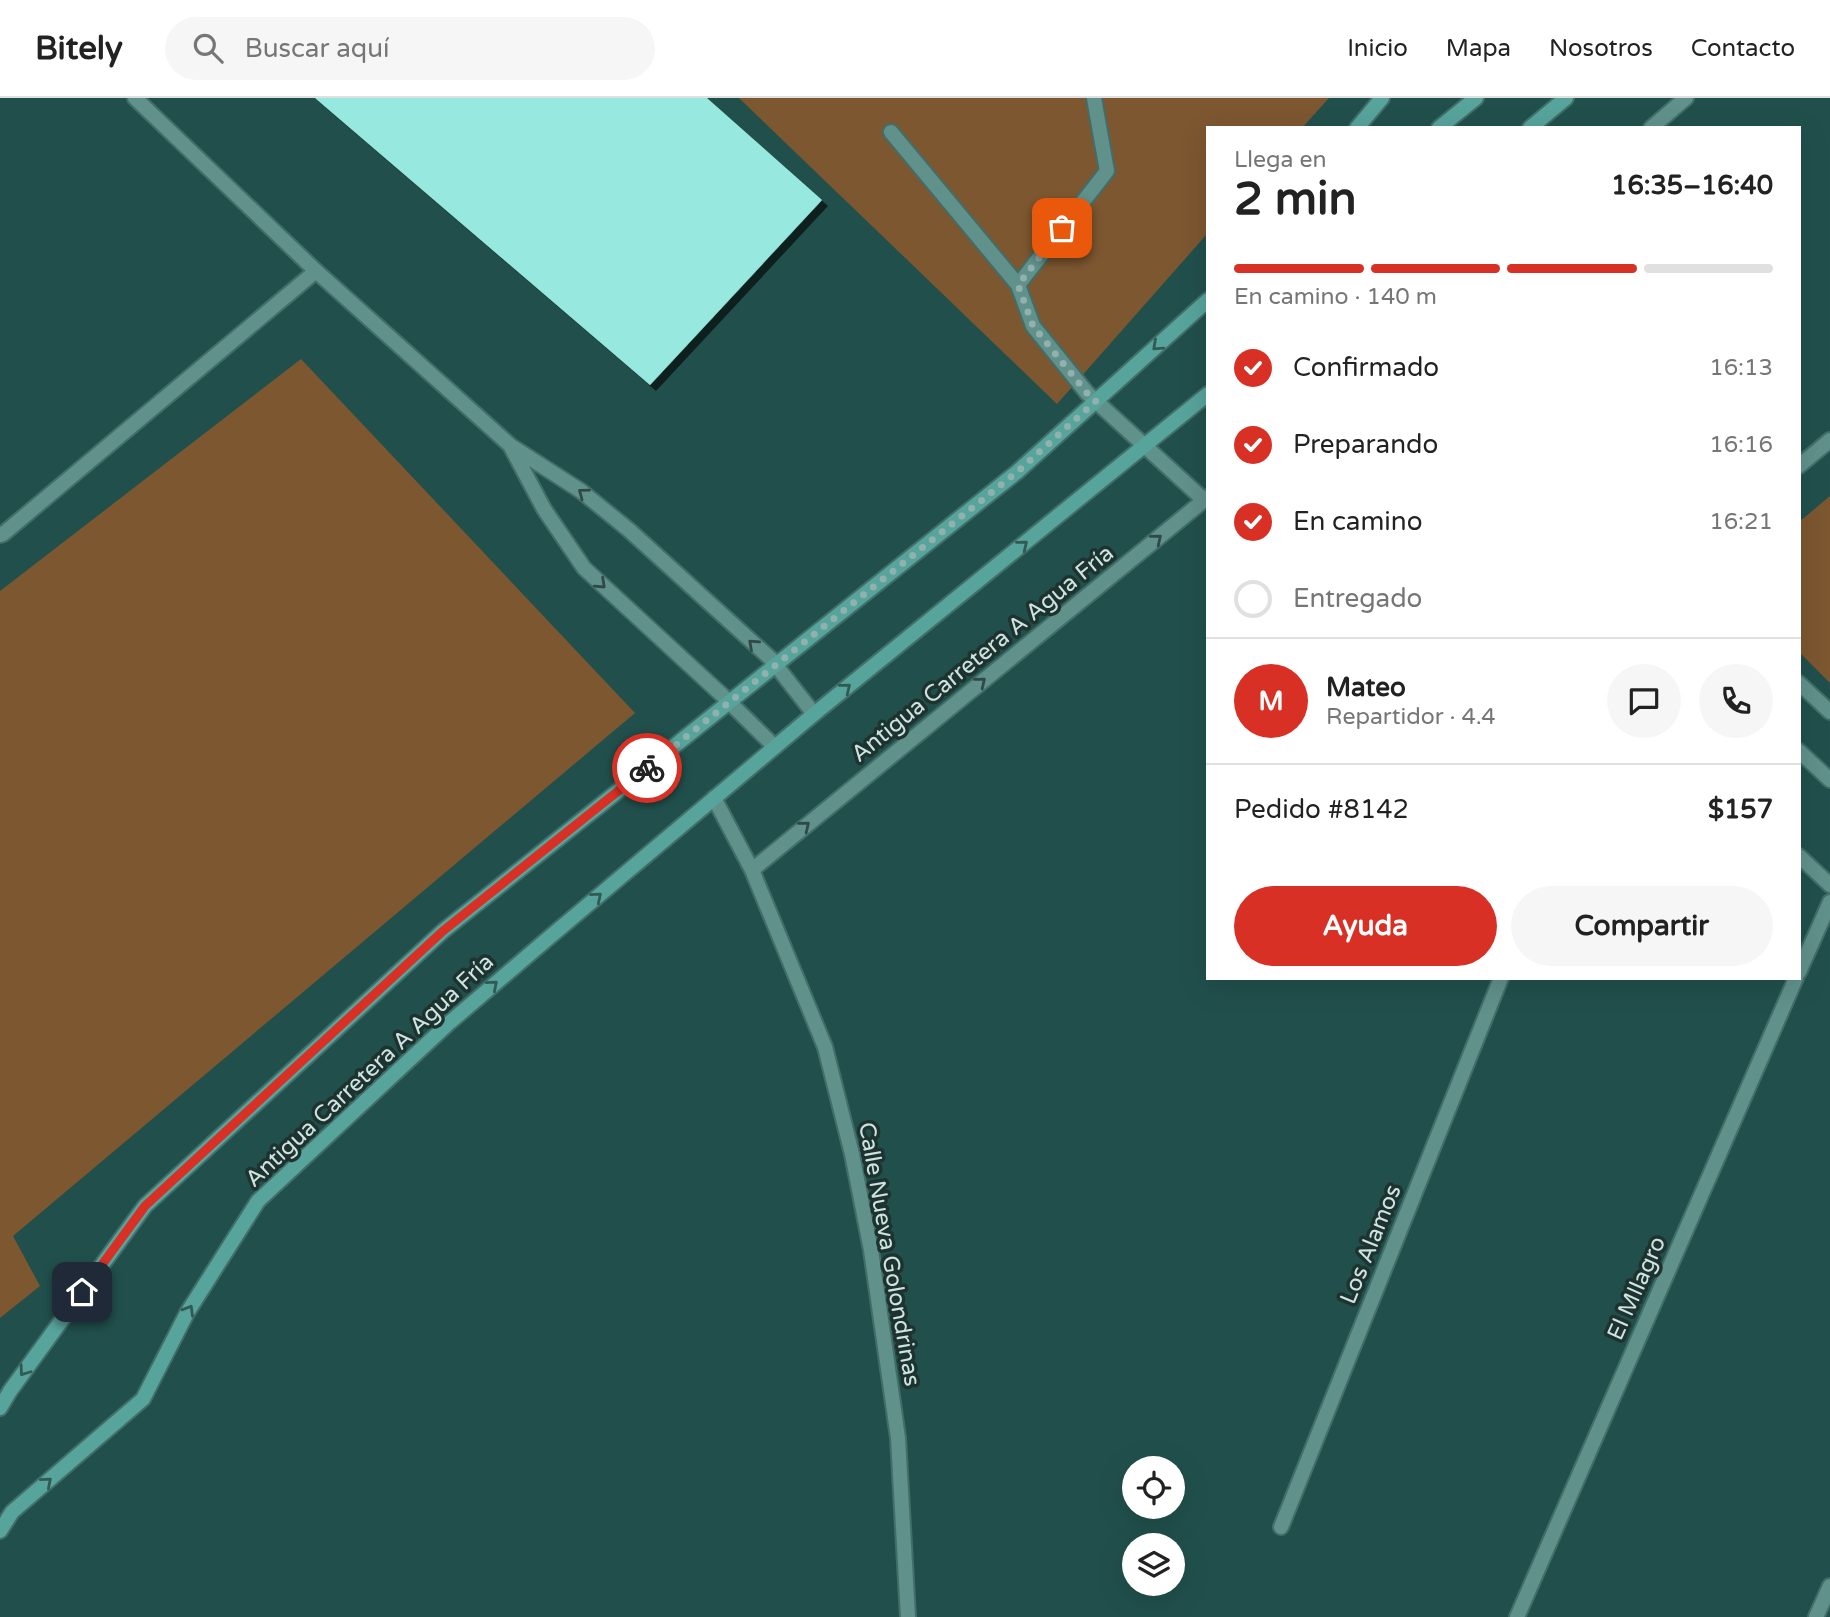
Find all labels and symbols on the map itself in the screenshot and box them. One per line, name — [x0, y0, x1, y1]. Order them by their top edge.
pin — [1032, 198, 1092, 258]
one-way arrow — [1152, 337, 1165, 350]
one-way arrow — [578, 489, 591, 501]
one-way arrow — [1150, 534, 1162, 547]
street label: Antigua Carretera A Agua Fría — [846, 539, 1119, 768]
one-way arrow — [1015, 541, 1028, 553]
one-way arrow — [593, 576, 606, 588]
one-way arrow — [748, 639, 761, 652]
one-way arrow — [973, 678, 985, 691]
one-way arrow — [839, 683, 851, 696]
courier — [612, 733, 682, 803]
one-way arrow — [797, 822, 809, 835]
one-way arrow — [589, 893, 602, 905]
street label: Antigua Carretera A Agua Fría — [240, 948, 500, 1193]
one-way arrow — [485, 981, 498, 993]
street label: Calle Nueva Golondrinas — [852, 1120, 926, 1388]
street label: Los Alamos — [1334, 1181, 1408, 1308]
street label: El MIlagro — [1602, 1232, 1672, 1345]
pin — [52, 1262, 112, 1322]
one-way arrow — [181, 1304, 194, 1317]
one-way arrow — [20, 1363, 32, 1376]
one-way arrow — [38, 1478, 51, 1490]

